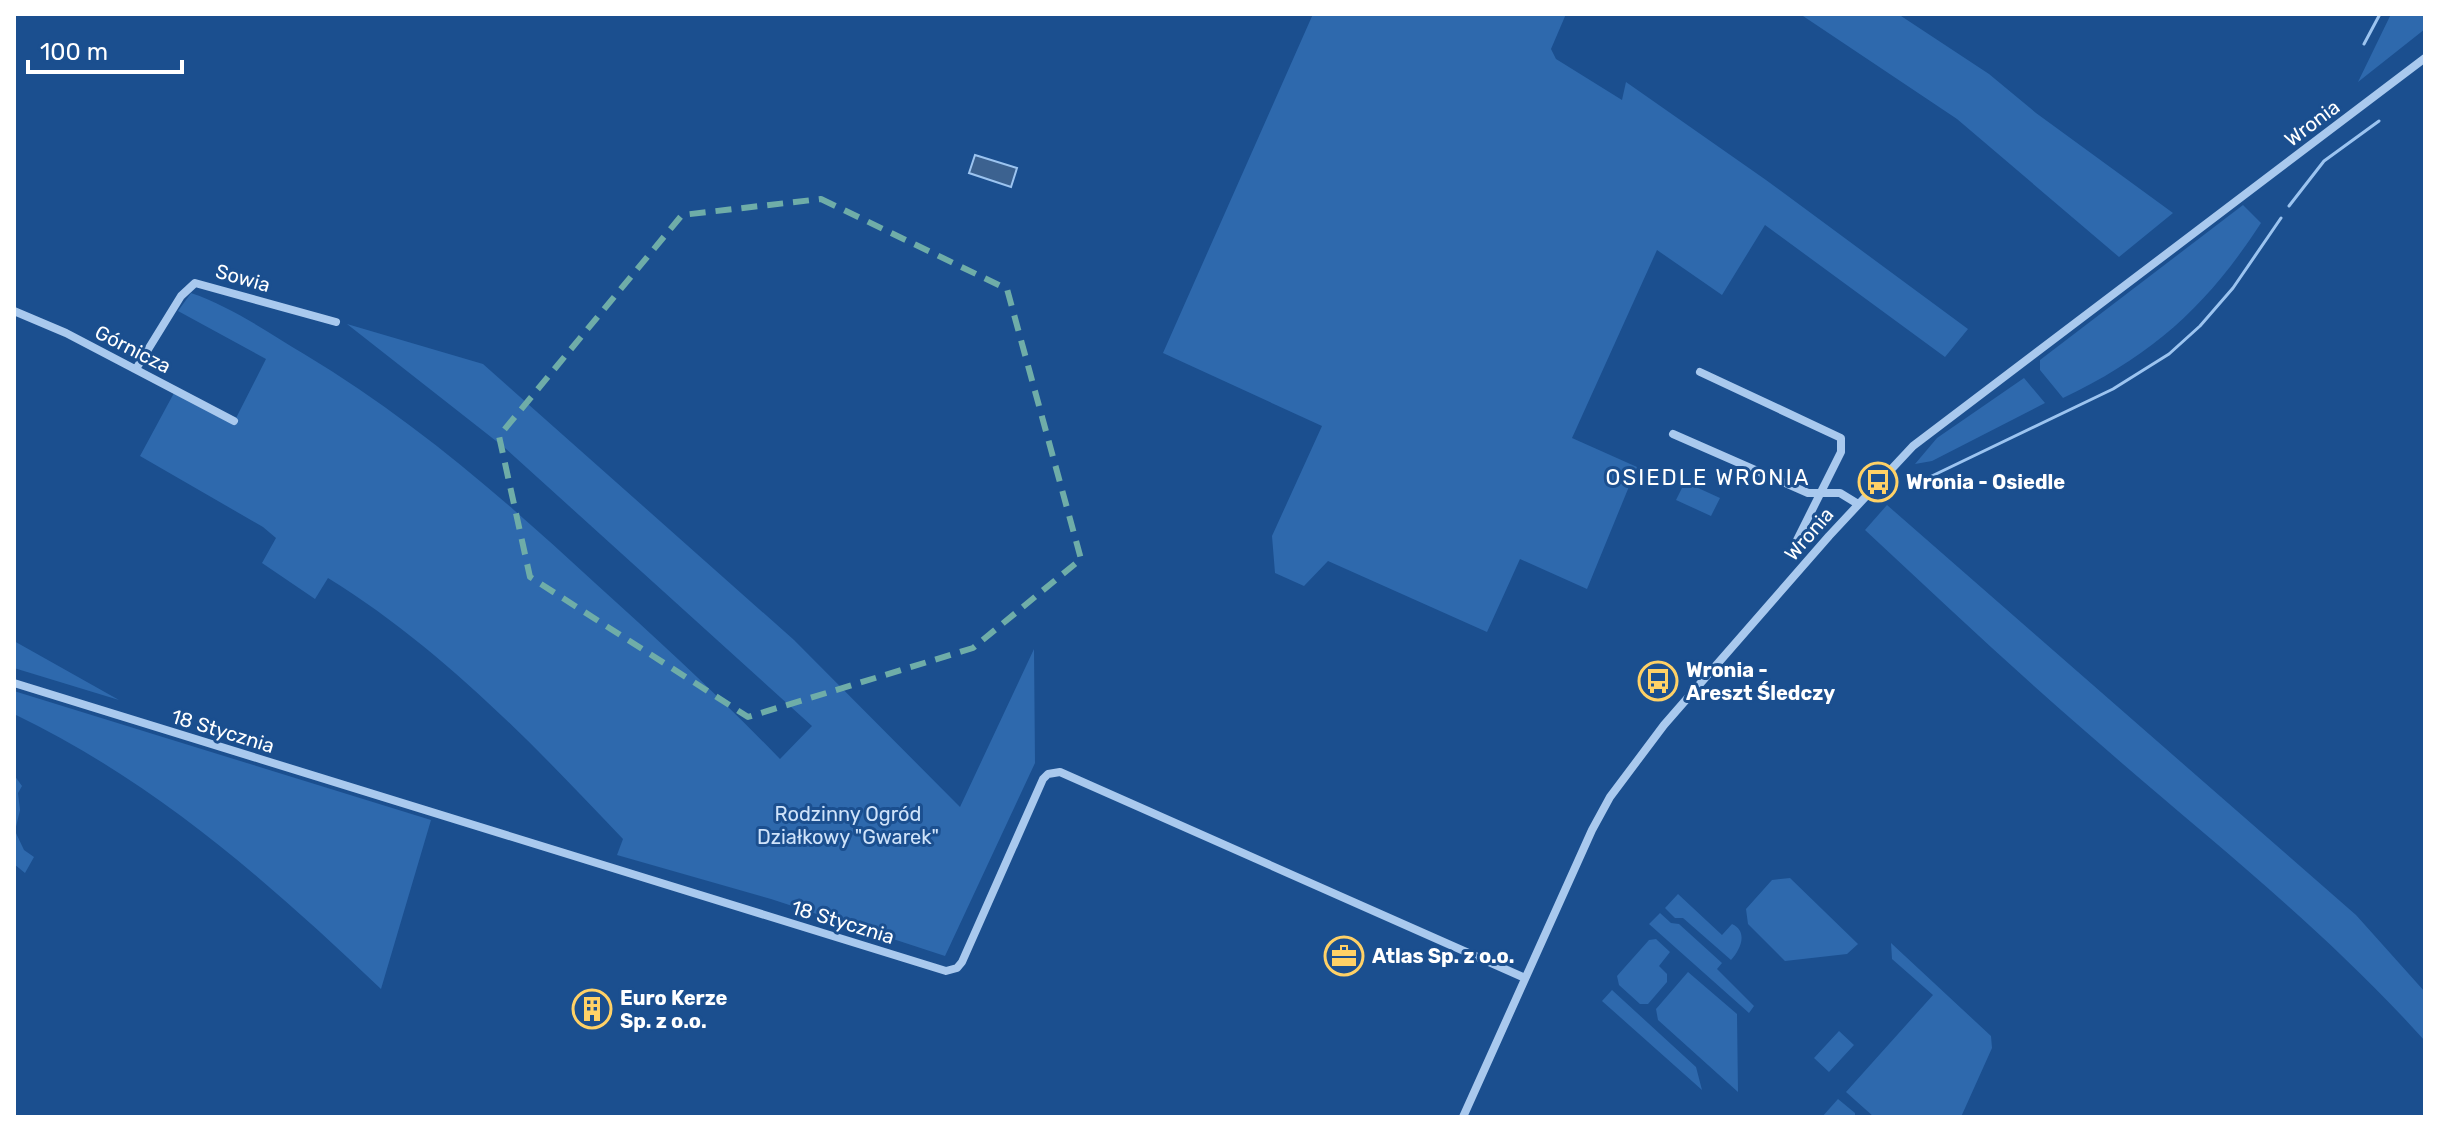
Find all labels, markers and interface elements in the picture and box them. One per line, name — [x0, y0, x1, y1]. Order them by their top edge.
scale bar — [28, 24, 182, 74]
text: 100 m — [40, 38, 108, 66]
street label: Wronia — [2280, 95, 2344, 151]
street label: Sowia — [213, 259, 273, 297]
street label: Górnicza — [91, 320, 175, 378]
bus stop icon: Wronia - Osiedle — [1857, 461, 1899, 503]
district label: OSIEDLE WRONIA — [1606, 464, 1810, 491]
place label: Wronia - Osiedle — [1906, 470, 2065, 494]
street label: Wronia — [1779, 502, 1839, 566]
place label: Wronia - Areszt Śledczy — [1686, 658, 1835, 705]
bus stop icon: Wronia - Areszt Śledczy — [1637, 660, 1679, 702]
street label: 18 Stycznia — [169, 704, 277, 758]
park label: Rodzinny Ogród Działkowy "Gwarek" — [757, 802, 939, 849]
street label: 18 Stycznia — [789, 895, 897, 949]
office icon: Atlas Sp. z o.o. — [1323, 935, 1365, 977]
place label: Atlas Sp. z o.o. — [1372, 944, 1514, 968]
place label: Euro Kerze Sp. z o.o. — [620, 986, 728, 1033]
building icon: Euro Kerze Sp. z o.o. — [571, 988, 613, 1030]

